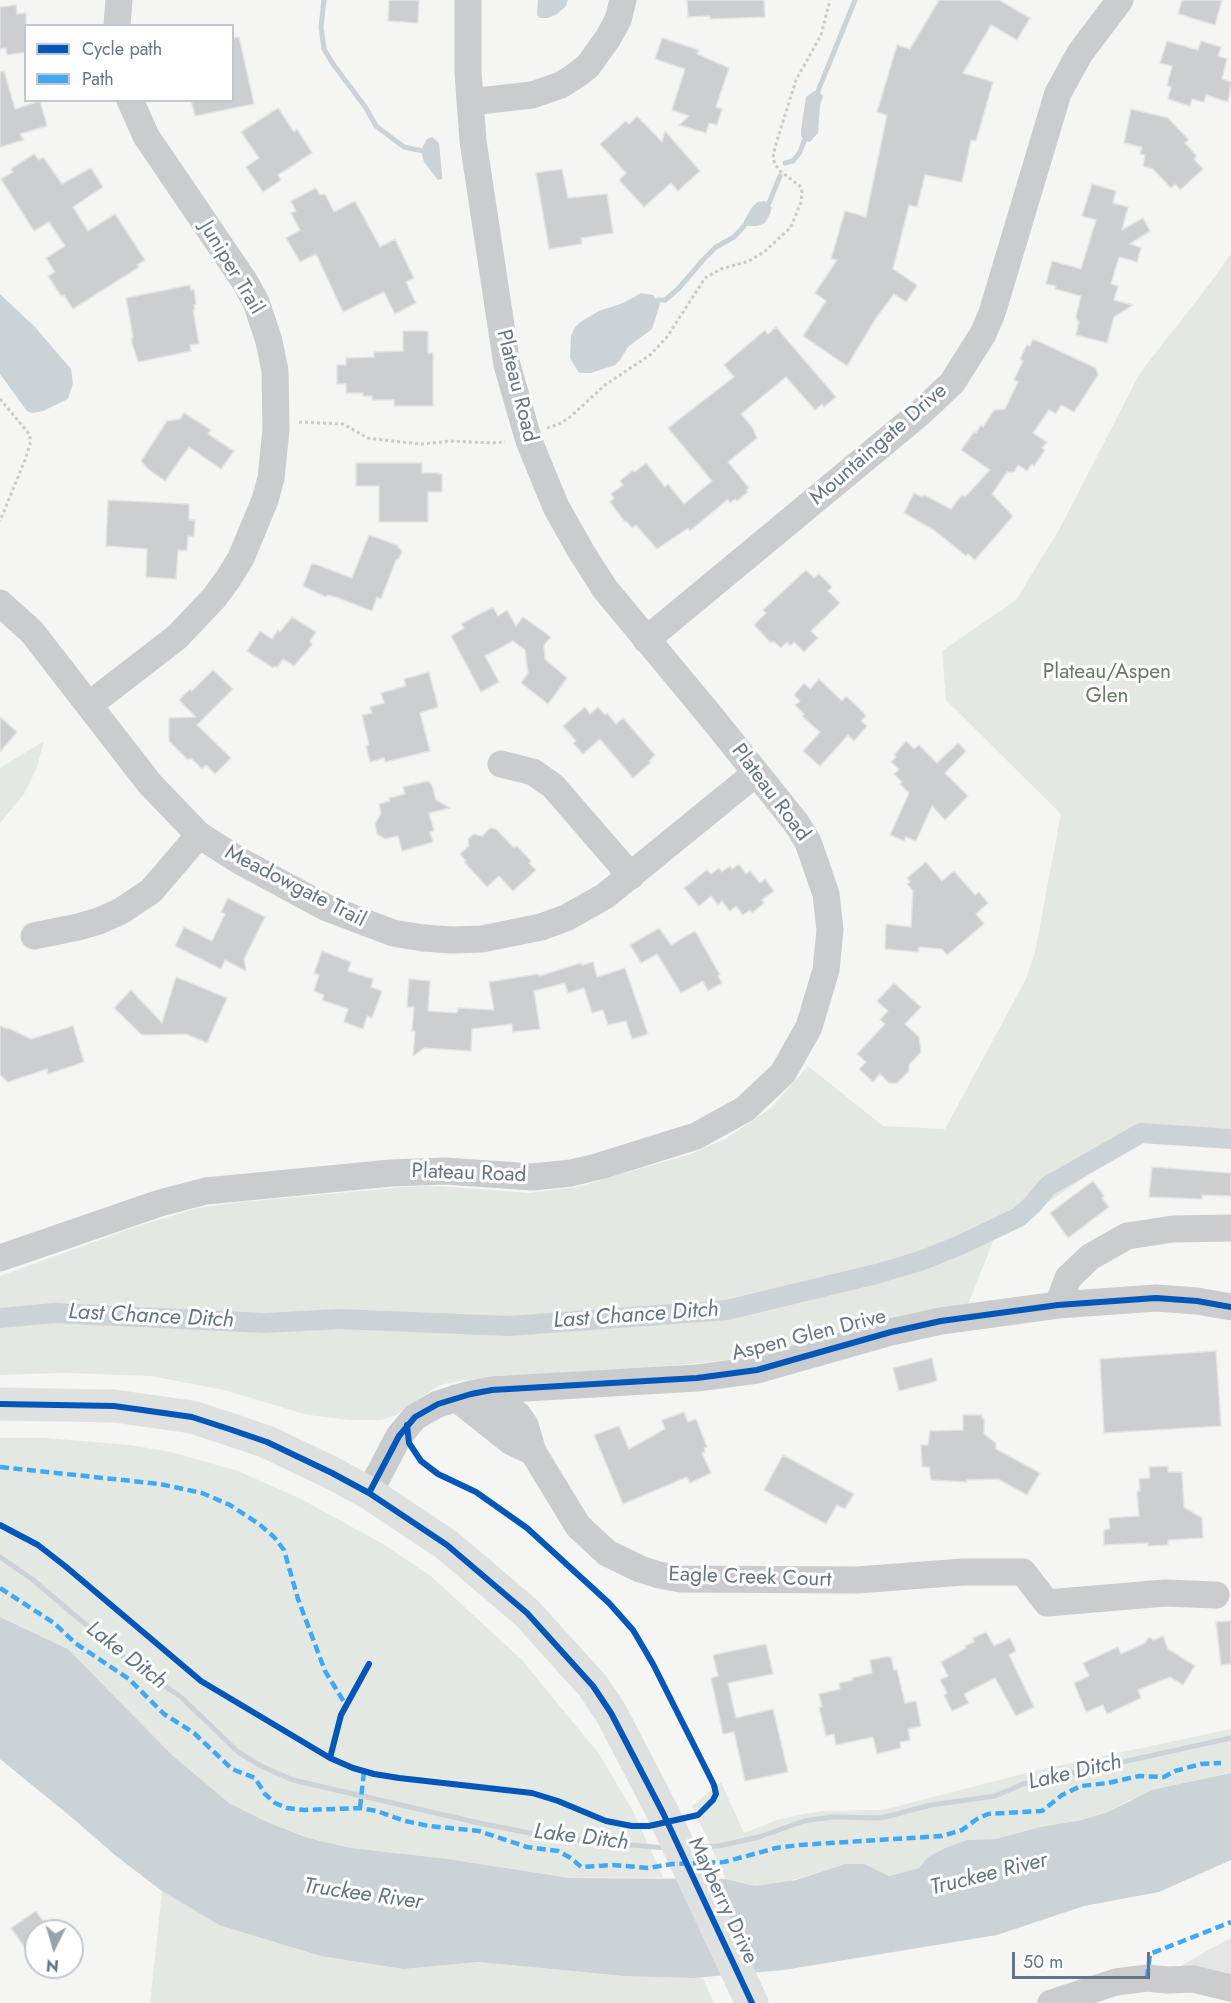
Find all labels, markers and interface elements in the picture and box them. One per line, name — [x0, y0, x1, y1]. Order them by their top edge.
legend — [24, 24, 234, 102]
text: Cycle path — [82, 36, 162, 62]
text: Path — [82, 66, 114, 92]
street label: Juniper Trail — [193, 217, 269, 319]
street label: Plateau Road — [490, 327, 542, 445]
street label: Mountaingate Drive — [805, 379, 953, 511]
park label: Plateau/Aspen Glen — [1043, 660, 1171, 710]
street label: Plateau Road — [725, 739, 815, 847]
street label: Meadowgate Trail — [220, 841, 370, 933]
street label: Plateau Road — [411, 1159, 527, 1189]
water label: Last Chance Ditch — [552, 1297, 720, 1335]
water label: Last Chance Ditch — [68, 1299, 234, 1335]
street label: Aspen Glen Drive — [729, 1305, 889, 1367]
street label: Eagle Creek Court — [668, 1563, 832, 1593]
water label: Lake Ditch — [80, 1616, 172, 1696]
water label: Lake Ditch — [1026, 1749, 1124, 1797]
water label: Lake Ditch — [532, 1819, 630, 1857]
street label: Mayberry Drive — [682, 1834, 762, 1968]
water label: Truckee River — [928, 1848, 1050, 1902]
water label: Truckee River — [302, 1874, 424, 1916]
north arrow — [24, 1919, 84, 1979]
scale bar — [1015, 1940, 1153, 1978]
text: 50 m — [1023, 1949, 1063, 1975]
text: N — [45, 1953, 60, 1977]

